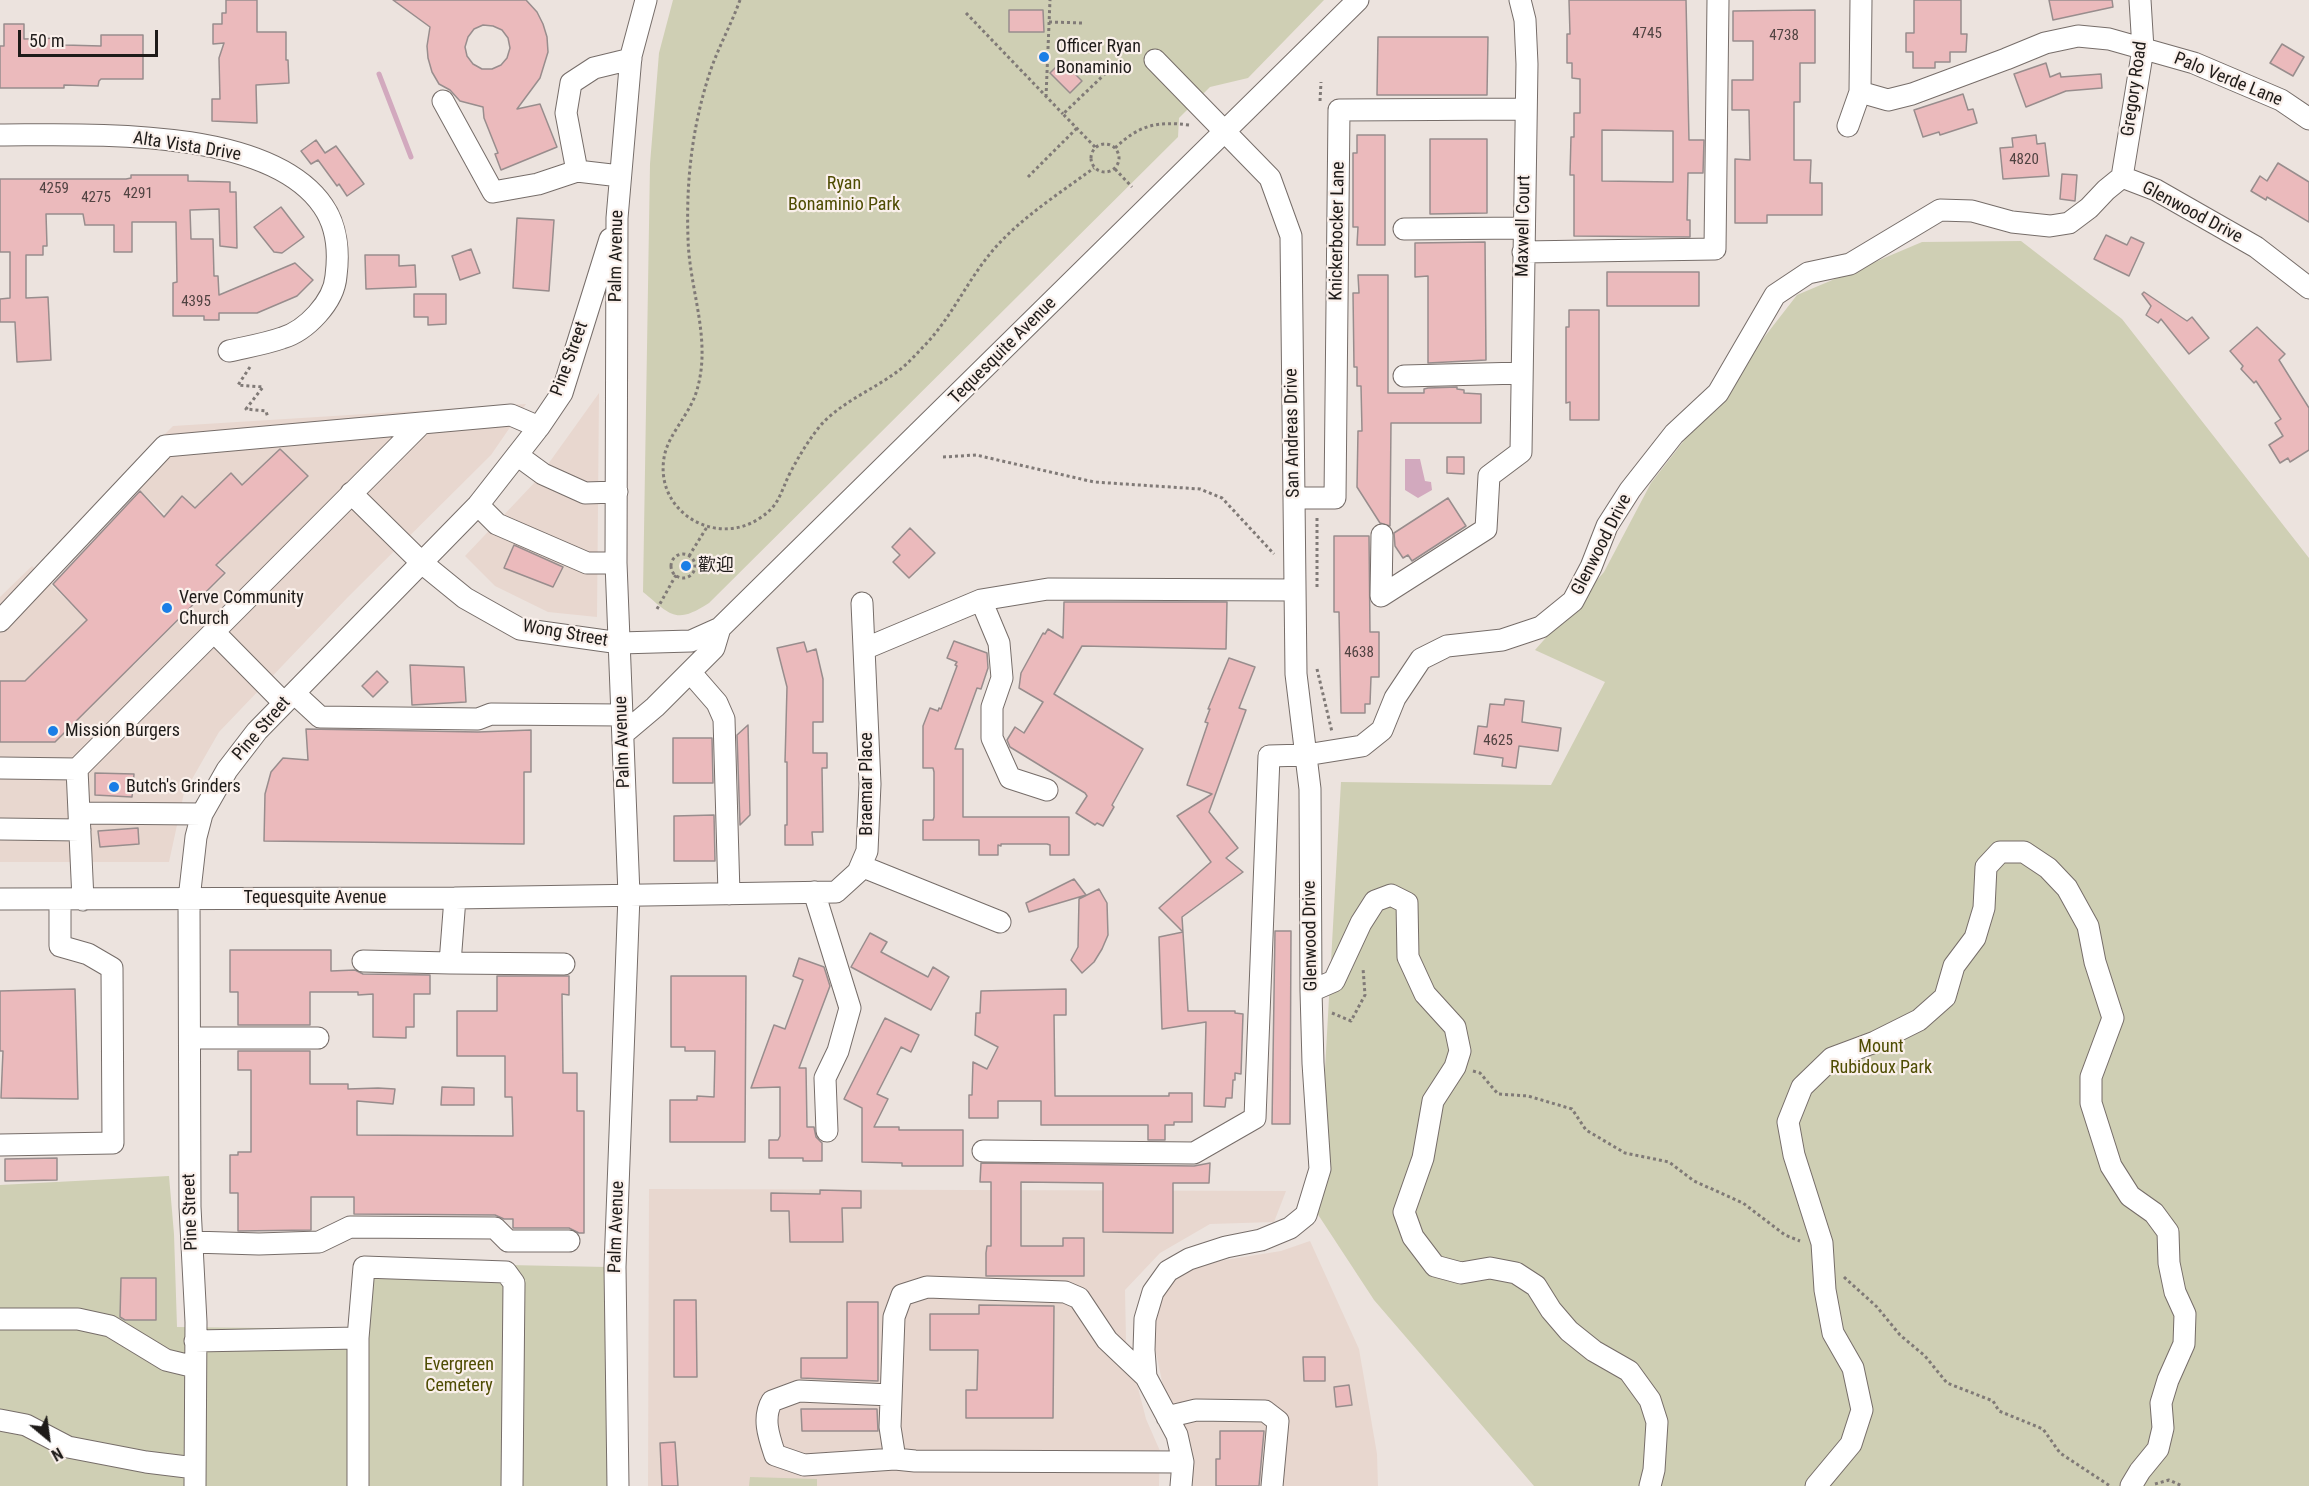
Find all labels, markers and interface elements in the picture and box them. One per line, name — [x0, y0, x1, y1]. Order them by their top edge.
scale bar — [21, 18, 160, 56]
house number: 4745 — [1632, 25, 1662, 43]
house number: 4738 — [1769, 27, 1799, 45]
text: 50 m — [29, 30, 64, 51]
place label: Officer Ryan Bonaminio — [1056, 36, 1141, 78]
street label: Gregory Road — [2118, 40, 2152, 138]
street label: Palo Verde Lane — [2171, 48, 2285, 112]
marker: Officer Ryan Bonaminio — [1037, 50, 1051, 64]
street label: Alta Vista Drive — [131, 128, 243, 166]
house number: 4820 — [2009, 151, 2039, 169]
street label: Knickerbocker Lane — [1326, 161, 1350, 301]
park label: Ryan Bonaminio Park — [788, 173, 900, 216]
street label: Maxwell Court — [1512, 175, 1536, 277]
street label: Glenwood Drive — [2138, 177, 2246, 249]
house number: 4259 — [39, 180, 69, 198]
house number: 4291 — [123, 185, 153, 203]
house number: 4275 — [81, 189, 111, 207]
street label: Palm Avenue — [605, 210, 629, 302]
house number: 4395 — [181, 293, 211, 311]
street label: Tequesquite Avenue — [945, 293, 1061, 409]
street label: Pine Street — [547, 319, 593, 399]
street label: San Andreas Drive — [1281, 368, 1305, 498]
street label: Glenwood Drive — [1567, 491, 1637, 599]
place label: 歡迎 — [698, 555, 734, 577]
marker: 歡迎 — [679, 559, 693, 573]
place label: Verve Community Church — [179, 587, 304, 630]
marker: Verve Community Church — [160, 601, 174, 615]
street label: Wong Street — [521, 616, 609, 652]
house number: 4638 — [1344, 644, 1374, 662]
street label: Pine Street — [228, 693, 296, 765]
street label: Palm Avenue — [611, 696, 635, 788]
place label: Mission Burgers — [65, 720, 180, 742]
marker: Mission Burgers — [46, 724, 60, 738]
street label: Braemar Place — [856, 732, 878, 836]
house number: 4625 — [1483, 732, 1513, 750]
place label: Butch's Grinders — [126, 776, 241, 798]
marker: Butch's Grinders — [107, 780, 121, 794]
street label: Glenwood Drive — [1299, 880, 1323, 992]
street label: Tequesquite Avenue — [244, 887, 386, 909]
park label: Mount Rubidoux Park — [1830, 1036, 1932, 1078]
street label: Pine Street — [179, 1173, 203, 1251]
street label: Palm Avenue — [605, 1181, 629, 1273]
park label: Evergreen Cemetery — [424, 1354, 494, 1396]
north arrow — [18, 1408, 78, 1468]
text: N — [48, 1443, 66, 1465]

